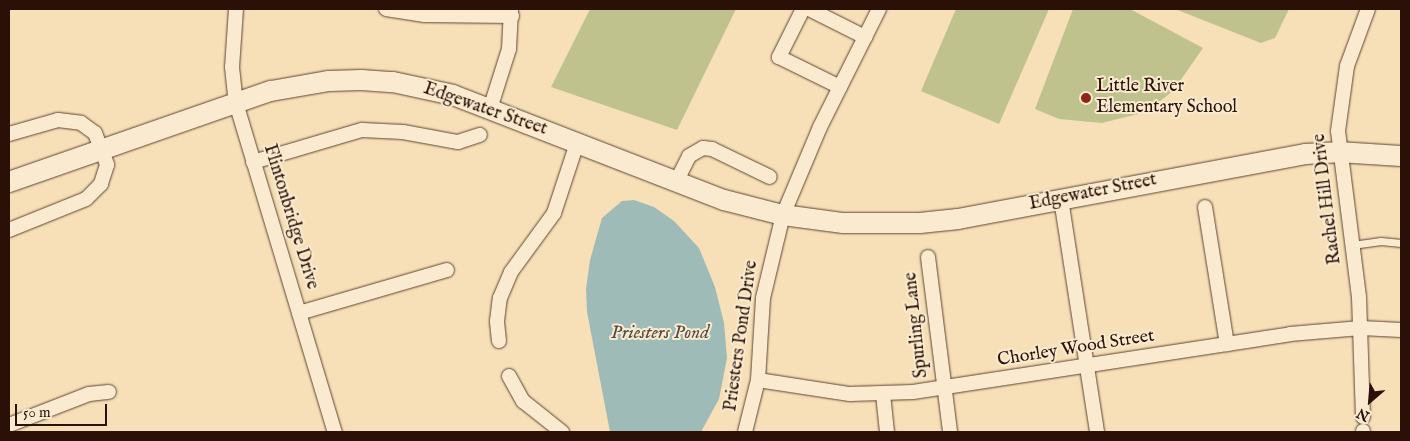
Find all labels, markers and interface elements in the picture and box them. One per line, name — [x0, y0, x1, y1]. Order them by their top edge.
place label: Little River Elementary School — [1096, 77, 1237, 120]
street label: Edgewater Street — [420, 79, 550, 141]
marker: Little River Elementary School — [1080, 92, 1092, 104]
street label: Rachel Hill Drive — [1309, 132, 1347, 266]
street label: Flintonbridge Drive — [258, 142, 322, 292]
street label: Edgewater Street — [1027, 170, 1159, 216]
street label: Priesters Pond Drive — [721, 259, 763, 413]
street label: Spurling Lane — [901, 271, 933, 379]
water label: Priesters Pond — [611, 323, 709, 345]
street label: Chorley Wood Street — [996, 326, 1156, 372]
north arrow — [1345, 376, 1395, 426]
scale bar — [18, 394, 110, 426]
text: 50 m — [23, 403, 51, 422]
text: N — [1354, 404, 1373, 425]

